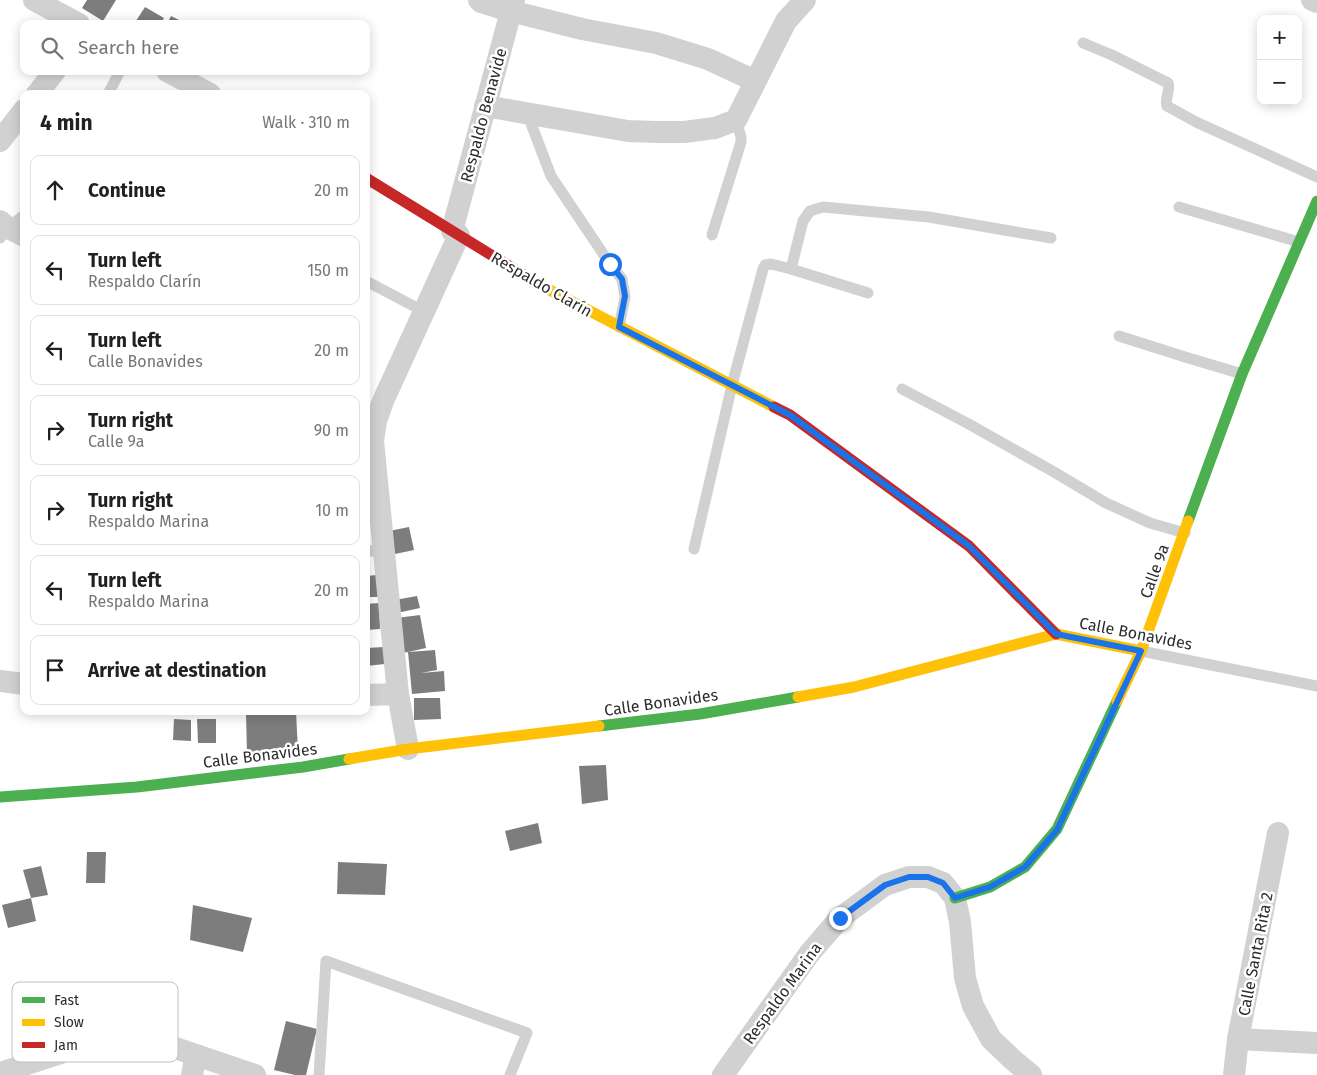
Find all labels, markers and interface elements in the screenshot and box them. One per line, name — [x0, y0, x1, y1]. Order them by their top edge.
map controls — [1257, 15, 1302, 105]
button: + — [1257, 15, 1302, 60]
search box — [20, 20, 370, 75]
icon: search — [38, 34, 66, 62]
text: Search here — [78, 36, 179, 59]
street label: Respaldo Benavide — [456, 46, 511, 184]
button: − — [1257, 60, 1302, 105]
text: 4 min — [40, 110, 93, 136]
text: Walk · 310 m — [262, 113, 350, 132]
icon: ahead — [41, 176, 69, 204]
text: Continue — [88, 179, 166, 202]
text: 20 m — [314, 181, 349, 200]
street label: Respaldo Clarín — [488, 248, 596, 321]
text: Turn left — [88, 249, 162, 272]
route start — [599, 253, 622, 276]
icon: left — [41, 256, 69, 284]
text: 150 m — [307, 261, 349, 280]
text: Respaldo Clarín — [88, 272, 201, 291]
text: Turn left — [88, 329, 162, 352]
icon: left — [41, 336, 69, 364]
text: 20 m — [314, 341, 349, 360]
text: Calle Bonavides — [88, 352, 203, 371]
text: Turn right — [88, 409, 173, 432]
icon: right — [41, 416, 69, 444]
text: 90 m — [314, 421, 349, 440]
text: Calle 9a — [88, 432, 145, 451]
text: Turn right — [88, 489, 173, 512]
icon: right — [41, 496, 69, 524]
text: 10 m — [315, 501, 349, 520]
text: Respaldo Marina — [88, 512, 209, 531]
street label: Calle 9a — [1136, 541, 1173, 601]
text: Turn left — [88, 569, 162, 592]
icon: left — [41, 576, 69, 604]
text: 20 m — [314, 581, 349, 600]
text: Respaldo Marina — [88, 592, 209, 611]
street label: Calle Bonavides — [1078, 613, 1194, 654]
icon: arrive — [41, 656, 69, 684]
text: Arrive at destination — [88, 659, 267, 682]
street label: Calle Bonavides — [603, 685, 719, 720]
street label: Calle Bonavides — [202, 739, 318, 772]
street label: Calle Santa Rita 2 — [1234, 890, 1277, 1018]
route end — [829, 907, 852, 930]
street label: Respaldo Marina — [739, 939, 826, 1048]
legend — [12, 982, 178, 1062]
text: Fast — [54, 992, 80, 1009]
text: Slow — [54, 1014, 84, 1031]
text: Jam — [54, 1037, 78, 1054]

